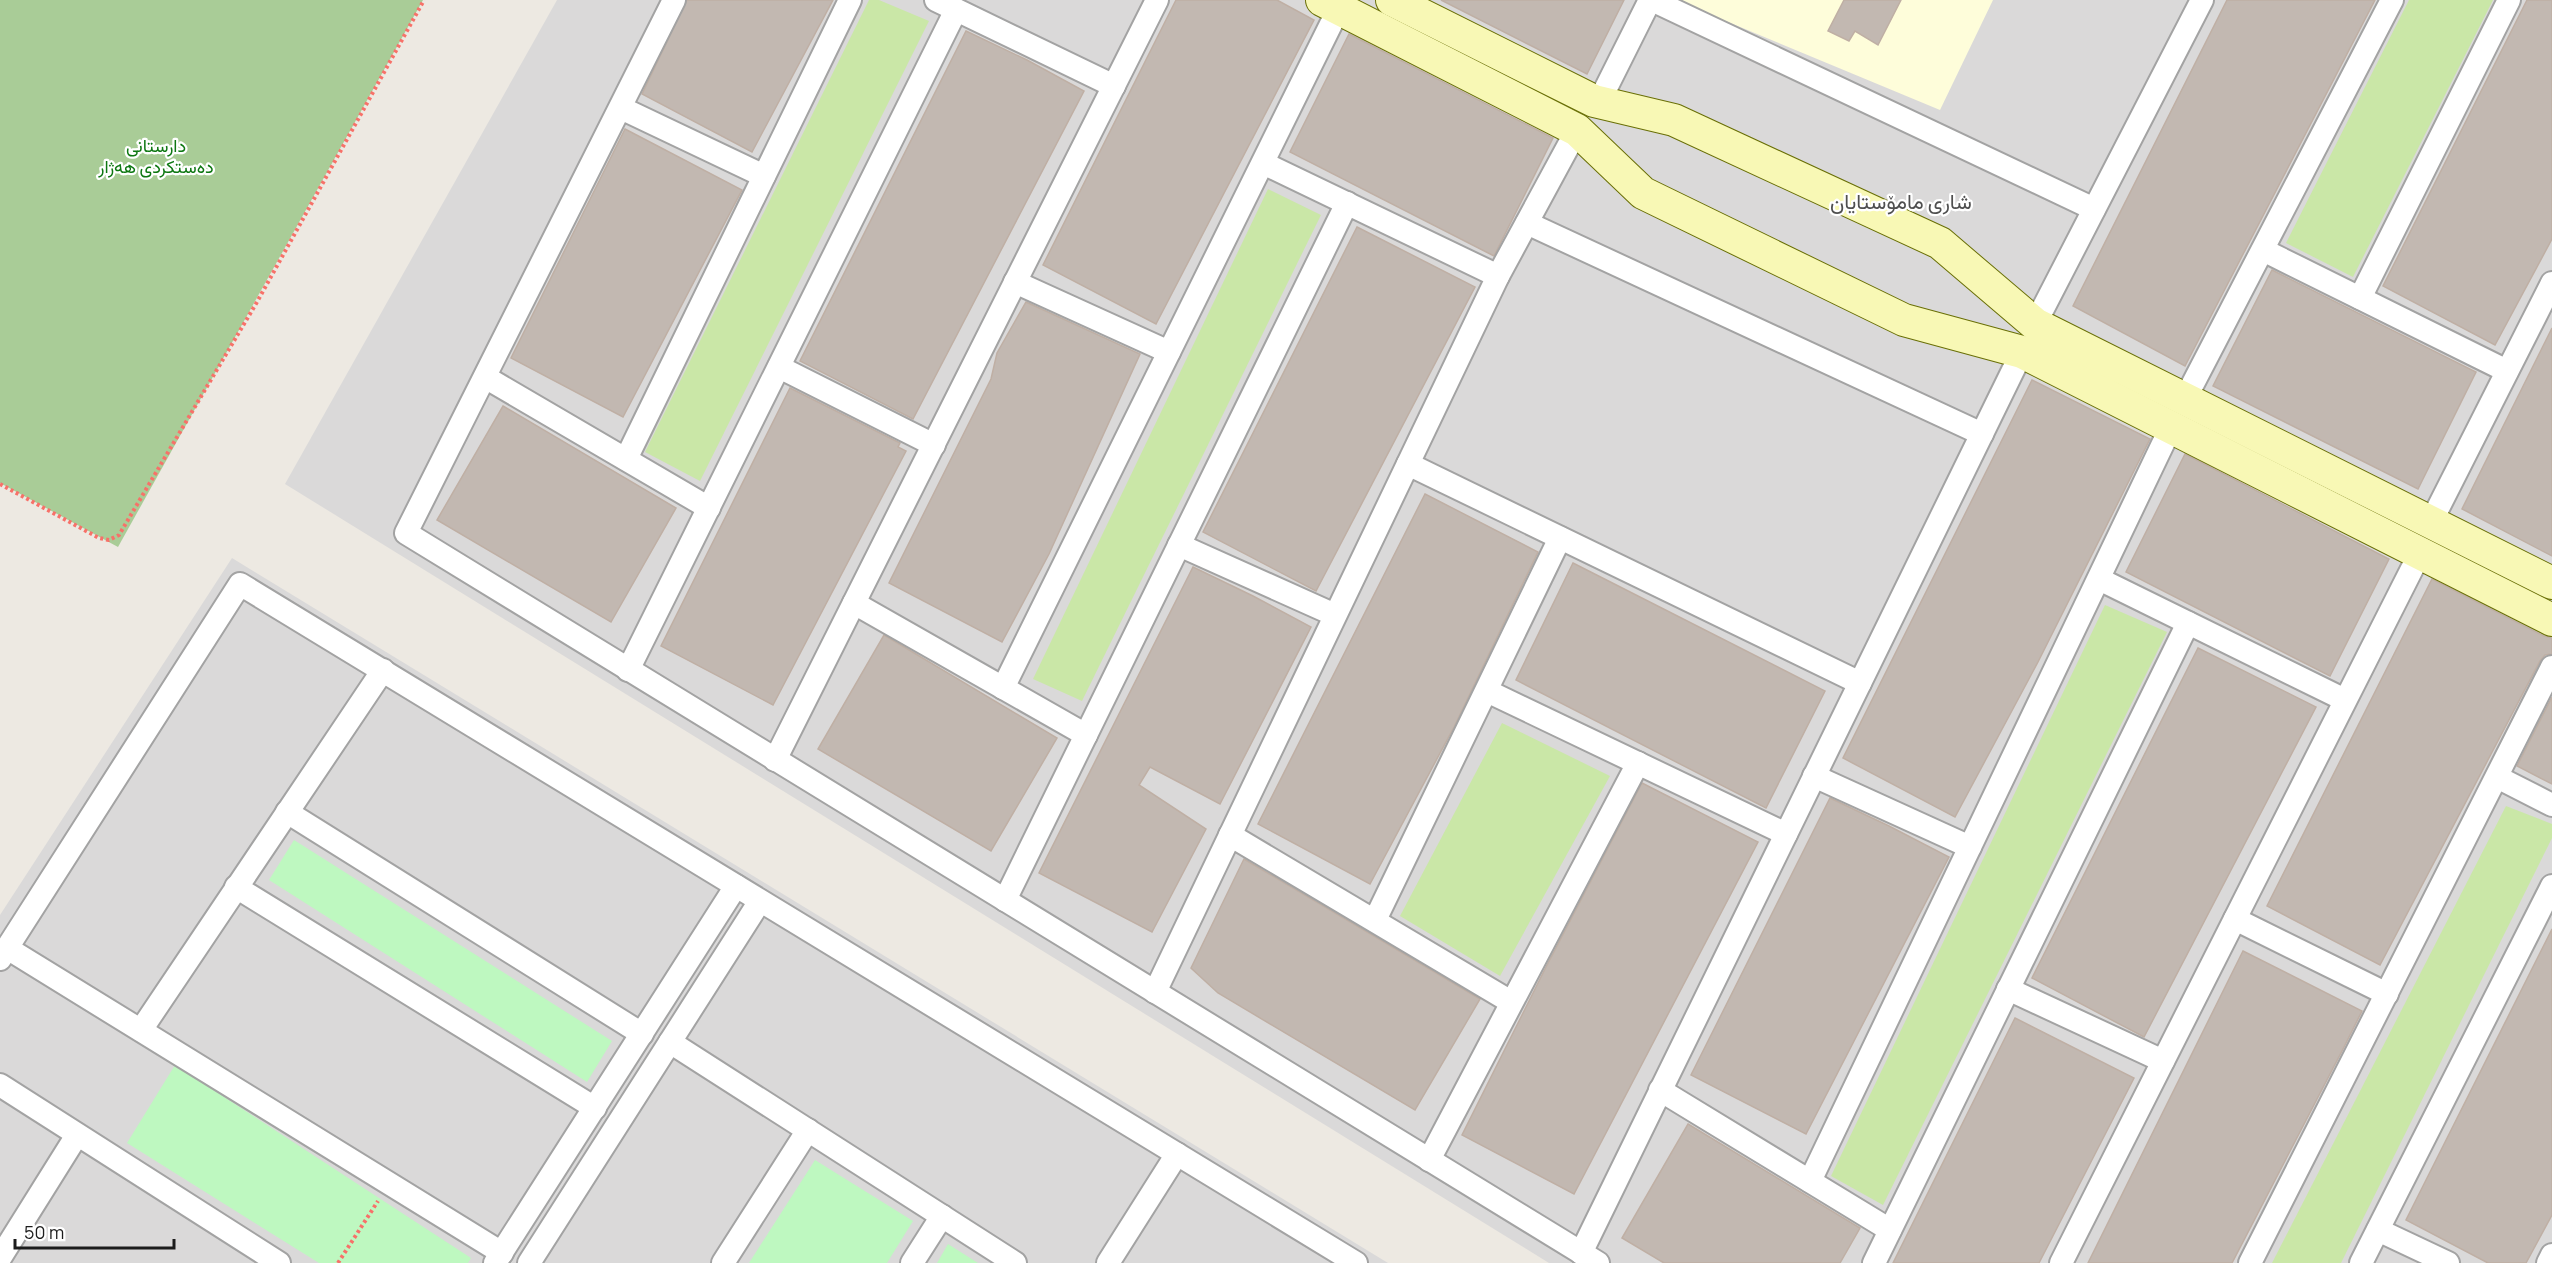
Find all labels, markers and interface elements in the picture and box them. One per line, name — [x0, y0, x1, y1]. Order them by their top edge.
park label: دارستانی دەستکردی هەژار — [97, 133, 214, 178]
district label: شاری مامۆستایان — [1830, 187, 1972, 215]
scale bar — [15, 1212, 174, 1250]
text: 50 m — [24, 1220, 64, 1244]

